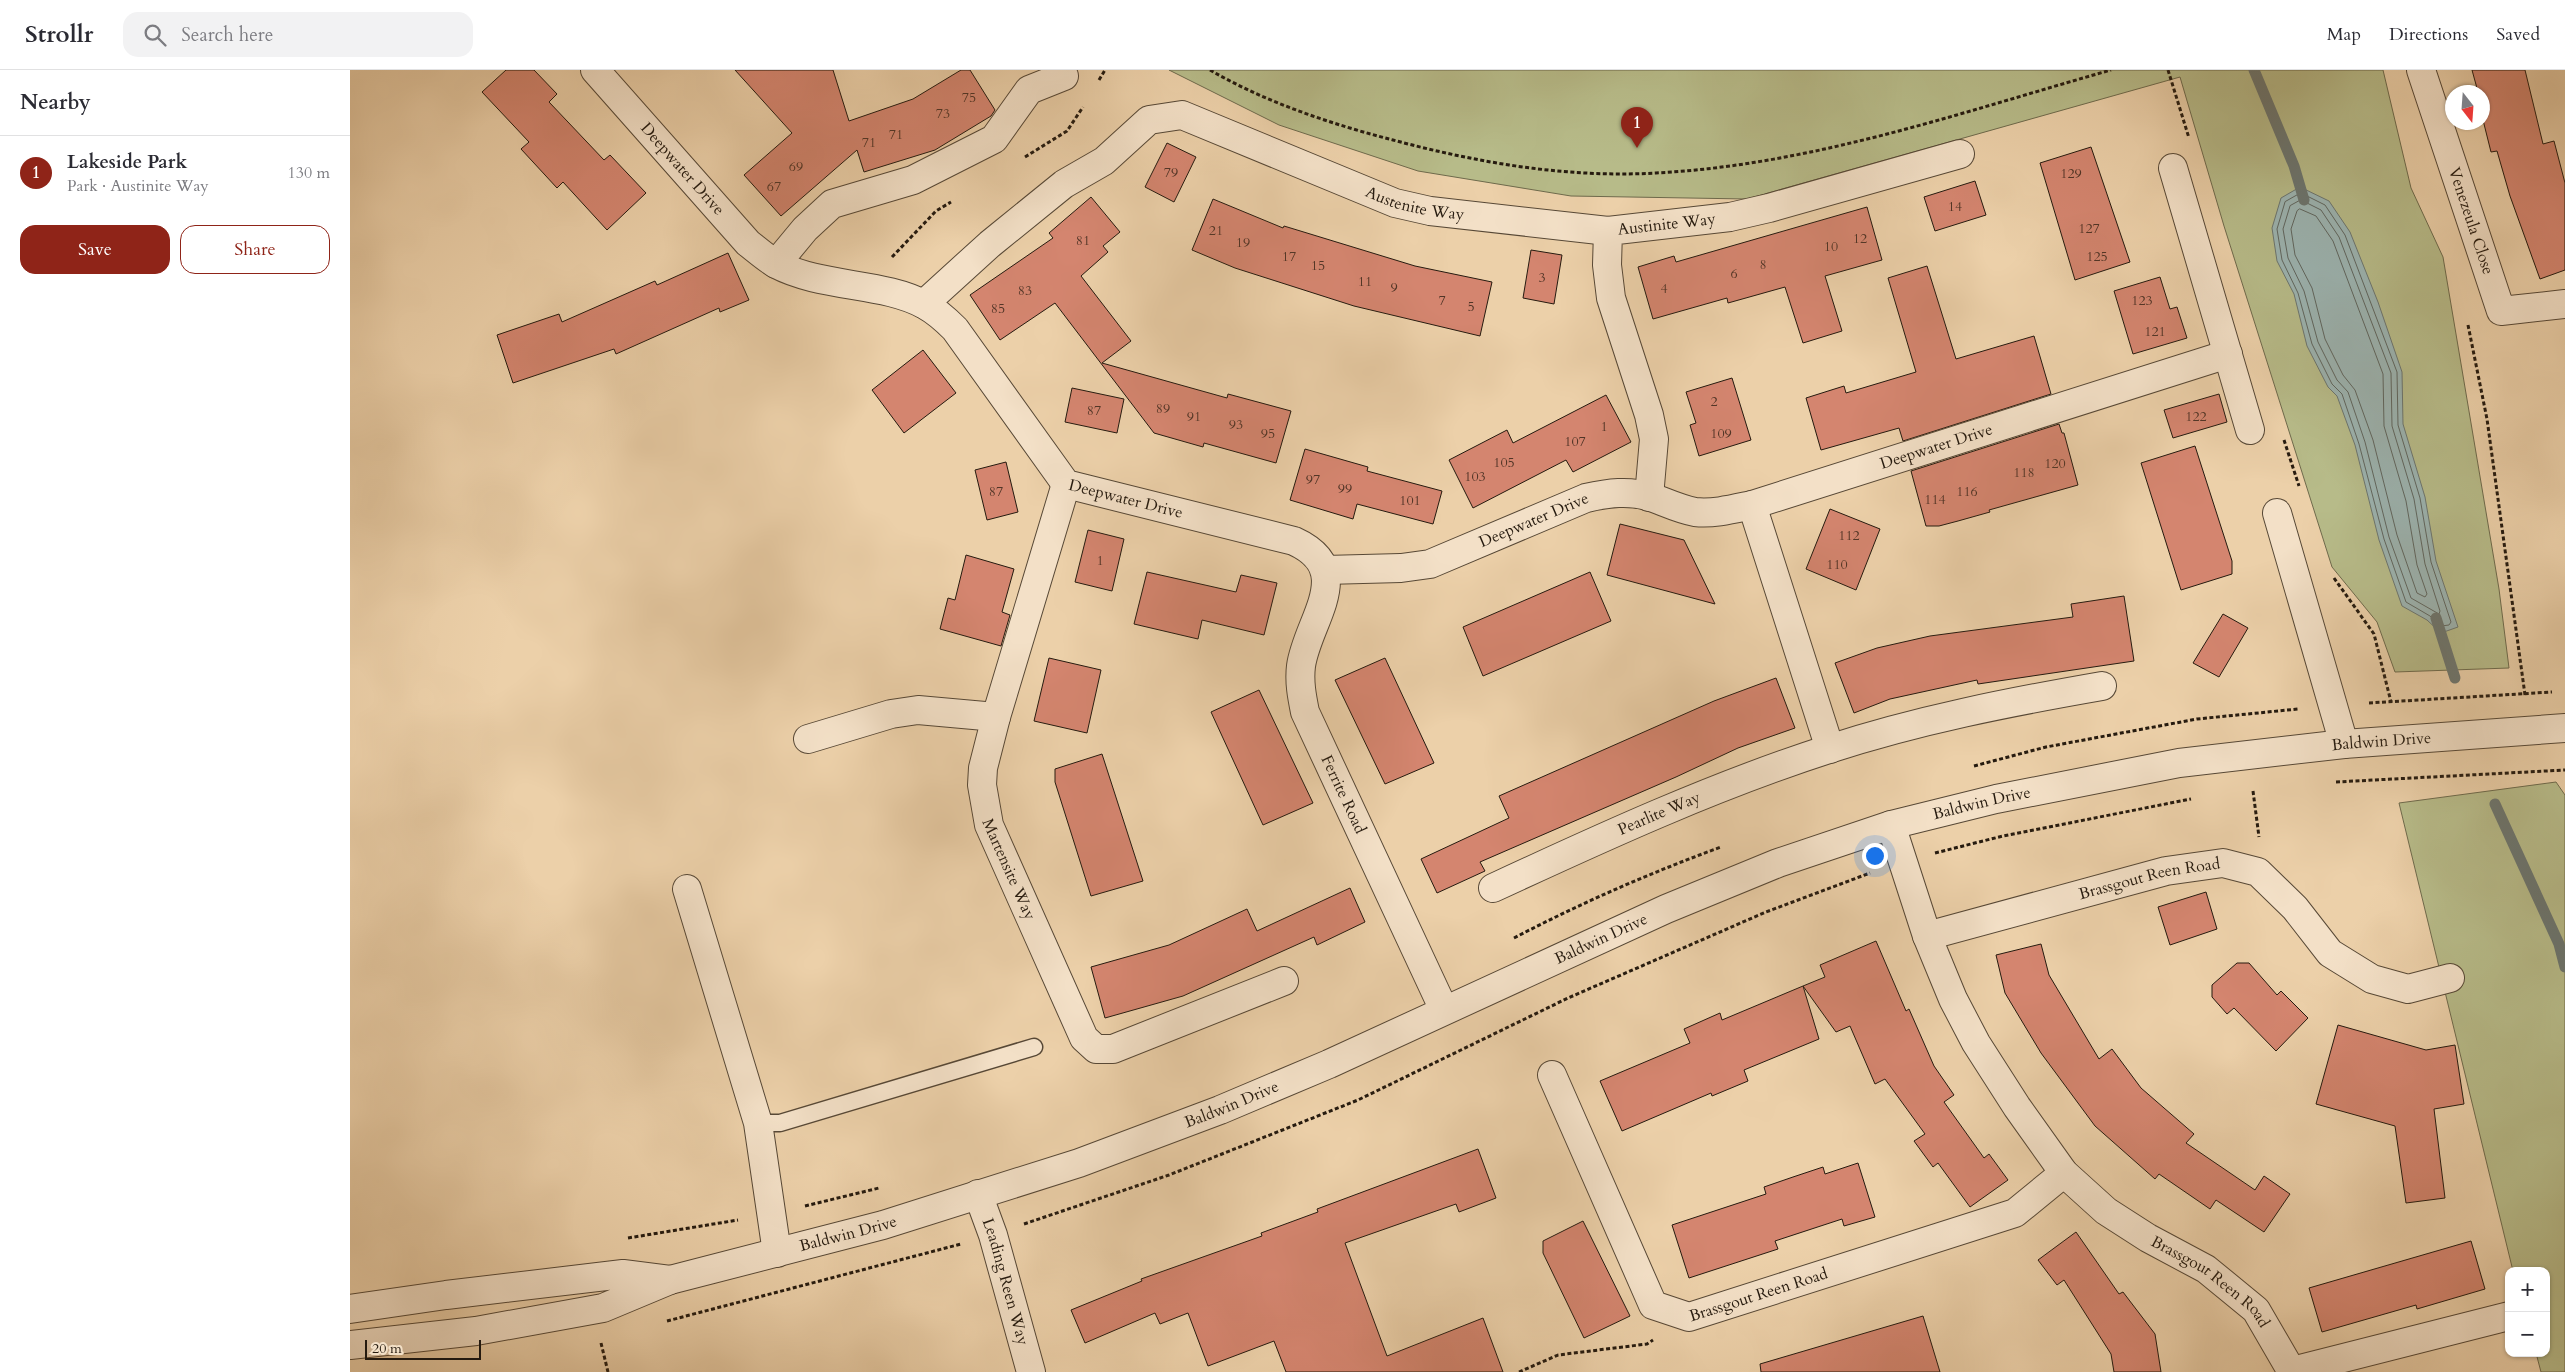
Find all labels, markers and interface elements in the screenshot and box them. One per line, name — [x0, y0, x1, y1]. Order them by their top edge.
search box — [123, 12, 473, 57]
text: Strollr — [25, 18, 93, 51]
icon: search — [141, 21, 169, 49]
text: Search here — [181, 22, 273, 48]
text: Map — [2327, 22, 2361, 47]
text: Directions — [2389, 22, 2468, 47]
text: Saved — [2496, 22, 2540, 47]
north arrow — [2445, 85, 2490, 130]
text: Nearby — [20, 88, 91, 117]
house number: 75 — [962, 88, 976, 107]
house number: 73 — [936, 104, 950, 123]
pin: 1 — [1621, 107, 1653, 148]
street label: Deepwater Drive — [635, 118, 729, 220]
house number: 71 — [889, 125, 903, 144]
house number: 71 — [862, 133, 876, 152]
text: Lakeside Park — [67, 149, 187, 175]
house number: 69 — [789, 157, 803, 176]
text: 1 — [32, 162, 40, 184]
text: 130 m — [288, 162, 330, 184]
house number: 79 — [1164, 163, 1178, 182]
house number: 129 — [2060, 164, 2082, 183]
street label: Venezeula Close — [2443, 165, 2499, 277]
text: Park · Austinite Way — [67, 175, 209, 197]
house number: 67 — [767, 177, 781, 196]
street label: Austenite Way — [1362, 181, 1466, 226]
house number: 14 — [1948, 197, 1962, 216]
street label: Austinite Way — [1616, 208, 1717, 241]
house number: 127 — [2078, 219, 2100, 238]
house number: 21 — [1209, 221, 1223, 240]
button: Save — [20, 225, 170, 274]
button: Share — [180, 225, 330, 274]
house number: 12 — [1853, 229, 1867, 248]
house number: 81 — [1076, 231, 1090, 250]
house number: 19 — [1236, 233, 1250, 252]
house number: 10 — [1824, 237, 1838, 256]
house number: 17 — [1282, 247, 1296, 266]
house number: 125 — [2086, 247, 2108, 266]
house number: 8 — [1759, 255, 1767, 274]
house number: 15 — [1311, 256, 1325, 275]
house number: 6 — [1730, 264, 1738, 283]
house number: 3 — [1538, 268, 1546, 287]
house number: 11 — [1358, 272, 1372, 291]
house number: 9 — [1390, 278, 1398, 297]
house number: 4 — [1660, 279, 1668, 298]
house number: 83 — [1018, 281, 1032, 300]
house number: 7 — [1438, 291, 1446, 310]
house number: 123 — [2131, 291, 2153, 310]
house number: 5 — [1467, 297, 1475, 316]
house number: 85 — [991, 299, 1005, 318]
house number: 121 — [2144, 322, 2166, 341]
house number: 2 — [1710, 392, 1718, 411]
house number: 89 — [1156, 399, 1170, 418]
house number: 87 — [1087, 401, 1101, 420]
house number: 91 — [1187, 407, 1201, 426]
house number: 122 — [2185, 407, 2207, 426]
house number: 93 — [1229, 415, 1243, 434]
house number: 1 — [1600, 417, 1608, 436]
street label: Deepwater Drive — [1877, 418, 1995, 475]
house number: 95 — [1261, 424, 1275, 443]
house number: 109 — [1710, 424, 1732, 443]
house number: 107 — [1564, 432, 1586, 451]
house number: 105 — [1493, 453, 1515, 472]
house number: 120 — [2044, 454, 2066, 473]
house number: 118 — [2013, 463, 2035, 482]
house number: 103 — [1464, 467, 1486, 486]
house number: 97 — [1306, 470, 1320, 489]
street label: Deepwater Drive — [1066, 474, 1185, 524]
house number: 99 — [1338, 479, 1352, 498]
house number: 87 — [989, 482, 1003, 501]
house number: 116 — [1956, 482, 1978, 501]
street label: Deepwater Drive — [1476, 487, 1592, 553]
house number: 114 — [1924, 490, 1946, 509]
house number: 101 — [1399, 491, 1421, 510]
house number: 112 — [1838, 526, 1860, 545]
house number: 1 — [1096, 551, 1104, 570]
house number: 110 — [1826, 555, 1848, 574]
street label: Baldwin Drive — [2330, 727, 2432, 756]
street label: Ferrite Road — [1316, 752, 1371, 838]
street label: Baldwin Drive — [1930, 781, 2032, 825]
street label: Pearlite Way — [1614, 786, 1704, 841]
street label: Martensite Way — [977, 815, 1041, 924]
your location — [1862, 843, 1888, 869]
street label: Brassgout Reen Road — [2076, 852, 2222, 905]
street label: Baldwin Drive — [1551, 908, 1651, 970]
street label: Baldwin Drive — [1181, 1075, 1282, 1133]
street label: Baldwin Drive — [797, 1210, 900, 1257]
street label: Leading Reen Way — [977, 1215, 1034, 1348]
street label: Brassgout Reen Road — [2147, 1231, 2275, 1332]
street label: Brassgout Reen Road — [1686, 1262, 1831, 1327]
map controls — [2505, 1267, 2550, 1357]
button: + — [2505, 1267, 2550, 1312]
button: − — [2505, 1312, 2550, 1357]
scale bar — [365, 1337, 481, 1360]
text: 20 m — [372, 1339, 402, 1358]

